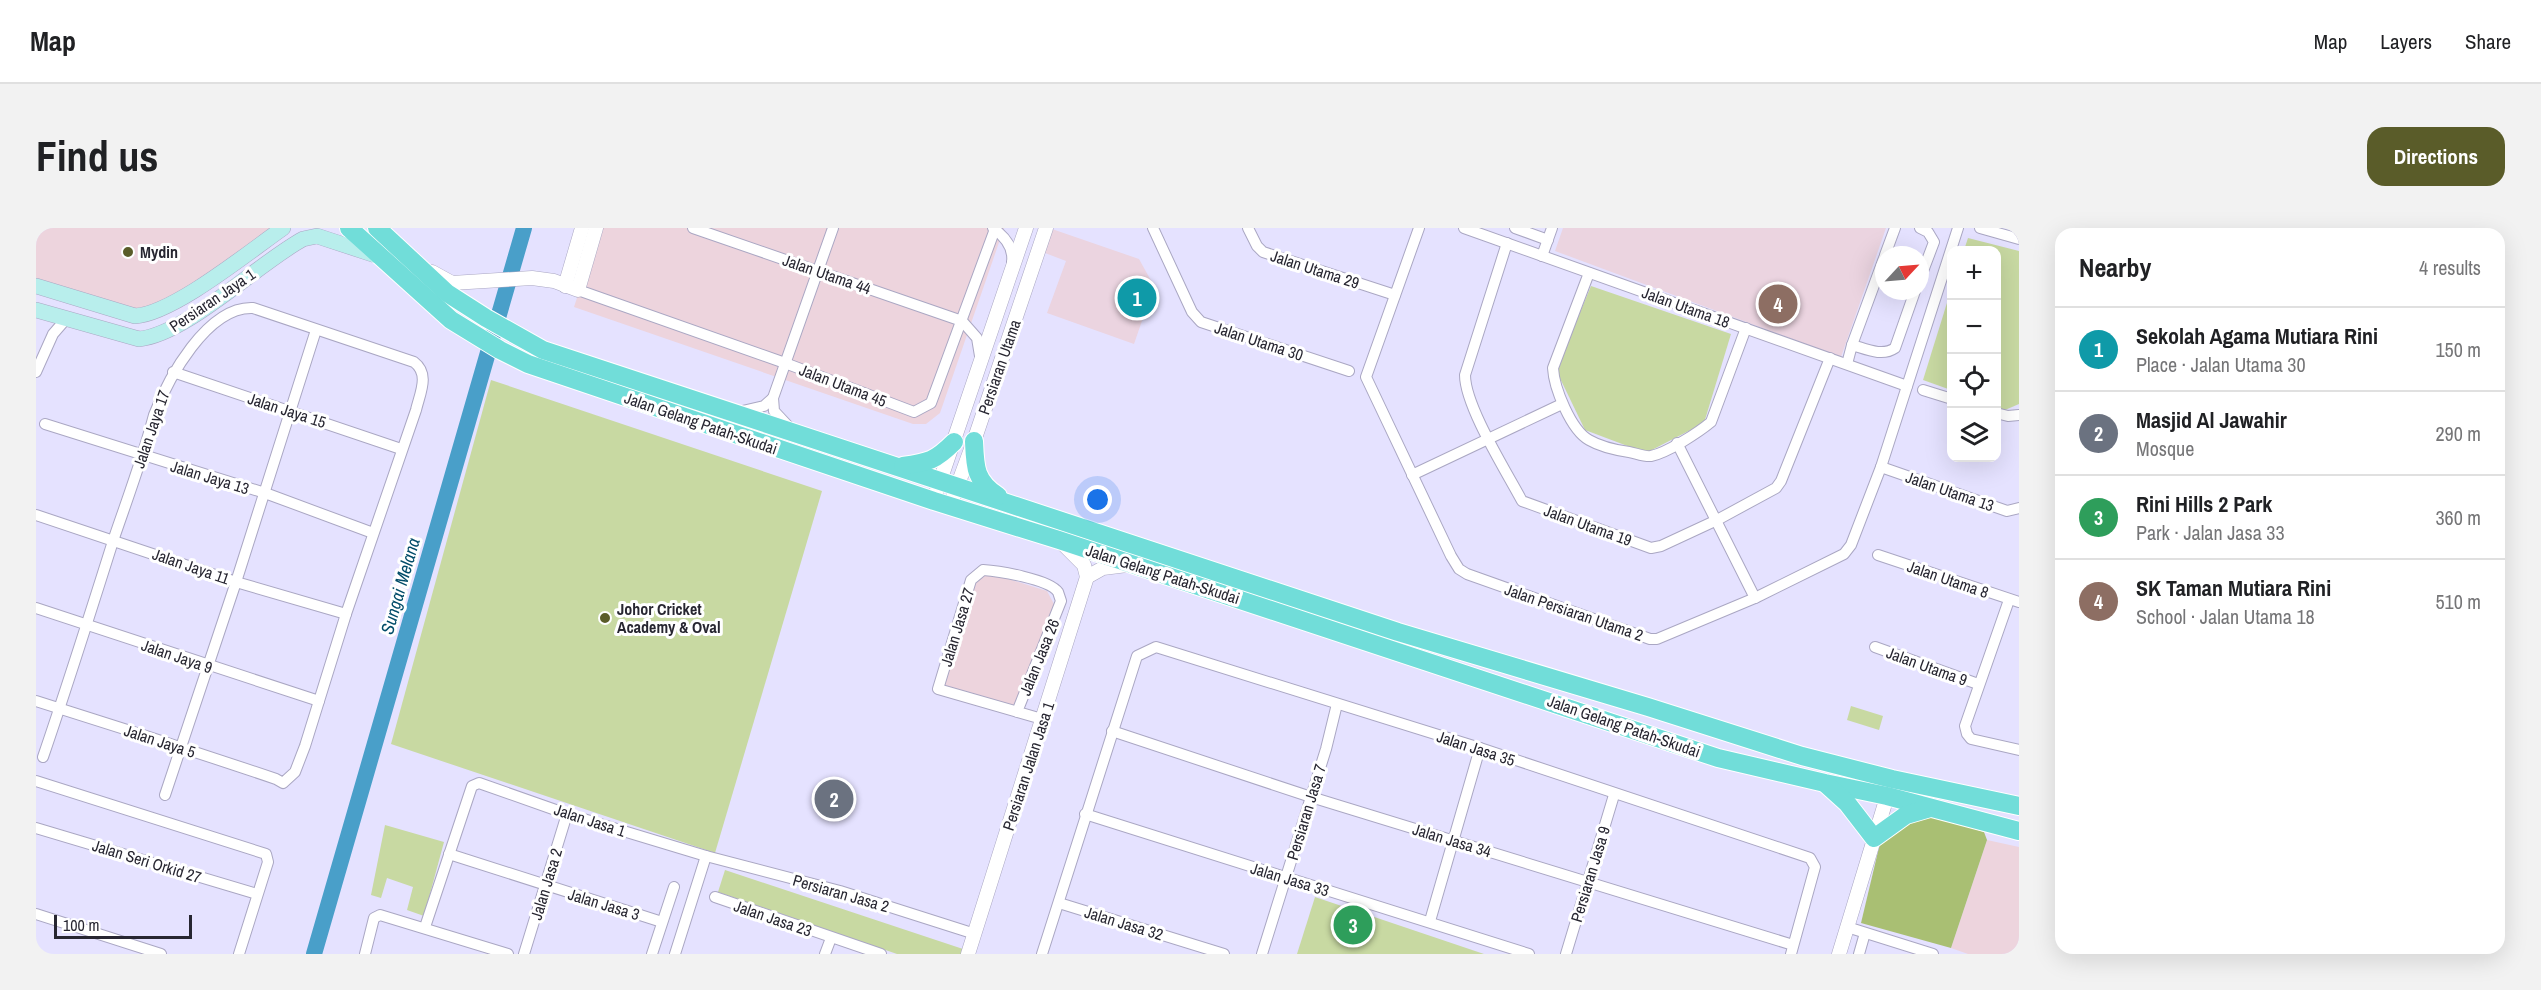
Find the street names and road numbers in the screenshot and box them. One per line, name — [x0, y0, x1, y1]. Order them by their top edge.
street label: Jalan Utama 29 — [1268, 244, 1362, 294]
street label: Jalan Utama 44 — [780, 249, 874, 299]
street label: Persiaran Jaya 1 — [165, 263, 260, 337]
street label: Jalan Utama 18 — [1639, 281, 1733, 333]
street label: Persiaran Utama — [972, 316, 1026, 417]
street label: Jalan Utama 30 — [1212, 316, 1306, 366]
street label: Jalan Utama 45 — [796, 358, 890, 412]
street label: Jalan Gelang Patah-Skudai — [622, 386, 780, 460]
street label: Jalan Jaya 17 — [127, 387, 175, 471]
street label: Jalan Jaya 15 — [245, 387, 329, 433]
street label: Jalan Jaya 13 — [168, 455, 252, 499]
street label: Jalan Utama 13 — [1903, 466, 1997, 516]
street label: Jalan Utama 19 — [1541, 499, 1635, 551]
street label: Jalan Gelang Patah-Skudai — [1083, 539, 1243, 609]
street label: Jalan Jaya 11 — [150, 543, 233, 590]
street label: Jalan Utama 8 — [1904, 555, 1992, 603]
street label: Jalan Persiaran Utama 2 — [1502, 578, 1646, 646]
street label: Jalan Jasa 27 — [935, 585, 979, 669]
street label: Jalan Jasa 26 — [1014, 615, 1064, 699]
street label: Jalan Jaya 9 — [139, 634, 215, 678]
street label: Jalan Utama 9 — [1883, 641, 1971, 691]
street label: Jalan Gelang Patah-Skudai — [1545, 689, 1703, 763]
street label: Persiaran Jalan Jasa 1 — [997, 698, 1059, 833]
street label: Jalan Jaya 5 — [122, 719, 198, 763]
street label: Jalan Jasa 35 — [1434, 725, 1518, 771]
street label: Persiaran Jasa 7 — [1281, 761, 1331, 863]
street label: Jalan Jasa 1 — [552, 798, 629, 842]
street label: Jalan Jasa 34 — [1410, 818, 1494, 862]
street label: Persiaran Jasa 9 — [1565, 823, 1615, 925]
street label: Jalan Seri Orkid 27 — [90, 834, 204, 888]
street label: Jalan Jasa 2 — [525, 846, 567, 922]
street label: Jalan Jasa 33 — [1248, 857, 1332, 901]
street label: Persiaran Jasa 2 — [790, 869, 892, 917]
street label: Jalan Jasa 3 — [566, 883, 642, 925]
street label: Jalan Jasa 23 — [731, 894, 815, 942]
street label: Jalan Jasa 32 — [1082, 901, 1166, 945]

